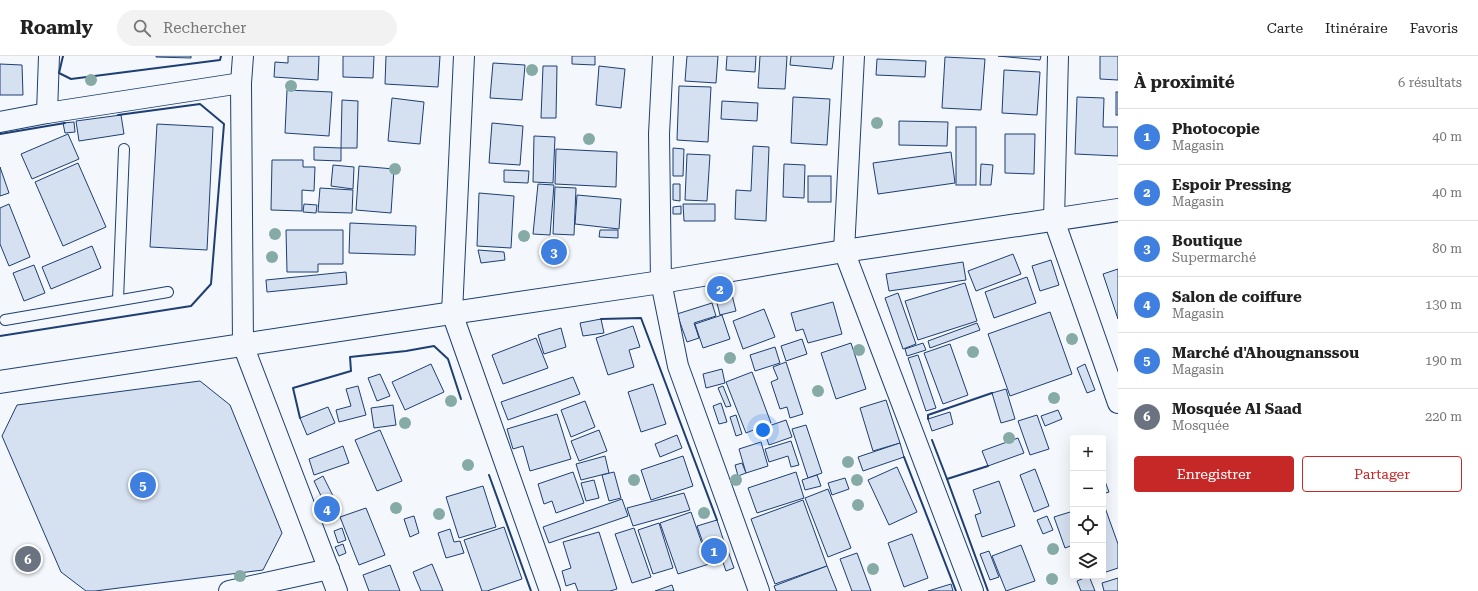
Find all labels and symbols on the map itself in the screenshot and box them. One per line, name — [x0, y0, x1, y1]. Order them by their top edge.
pin: 3 — [541, 237, 567, 267]
pin: 2 — [707, 274, 733, 304]
your location — [753, 420, 773, 440]
pin: 5 — [130, 470, 156, 500]
pin: 4 — [314, 494, 340, 524]
pin: 1 — [701, 536, 727, 566]
pin: 6 — [15, 544, 41, 574]

